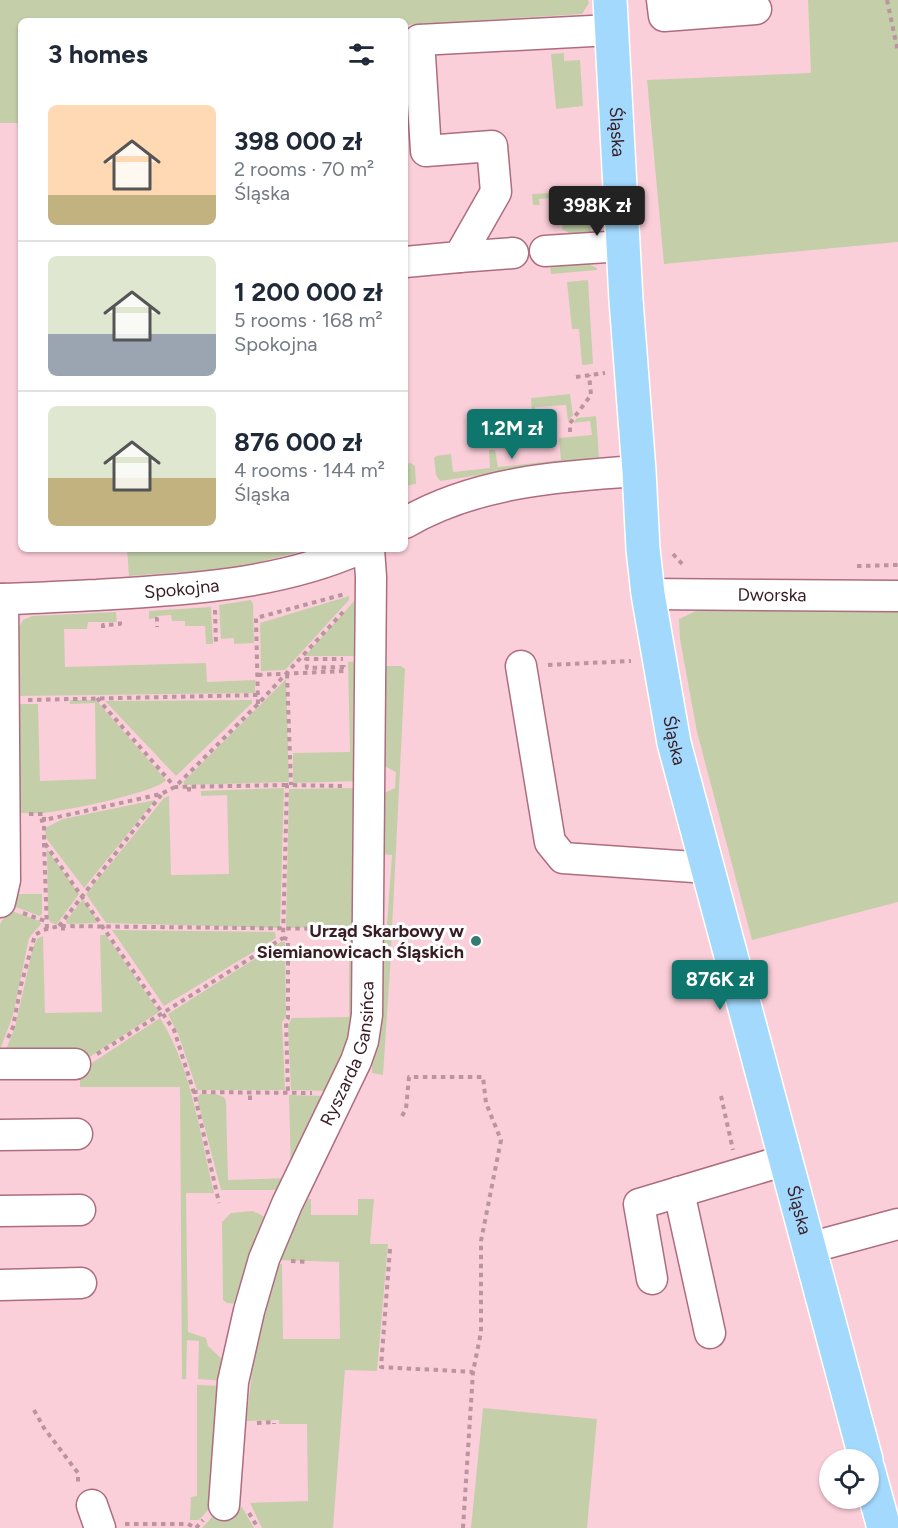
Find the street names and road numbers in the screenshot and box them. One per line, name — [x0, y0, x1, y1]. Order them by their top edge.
street label: Śląska — [605, 106, 629, 158]
street label: Spokojna — [143, 574, 220, 603]
street label: Dworska — [737, 584, 807, 606]
street label: Śląska — [658, 714, 690, 768]
street label: Ryszarda Gansińca — [315, 981, 378, 1129]
street label: Śląska — [782, 1183, 816, 1237]

